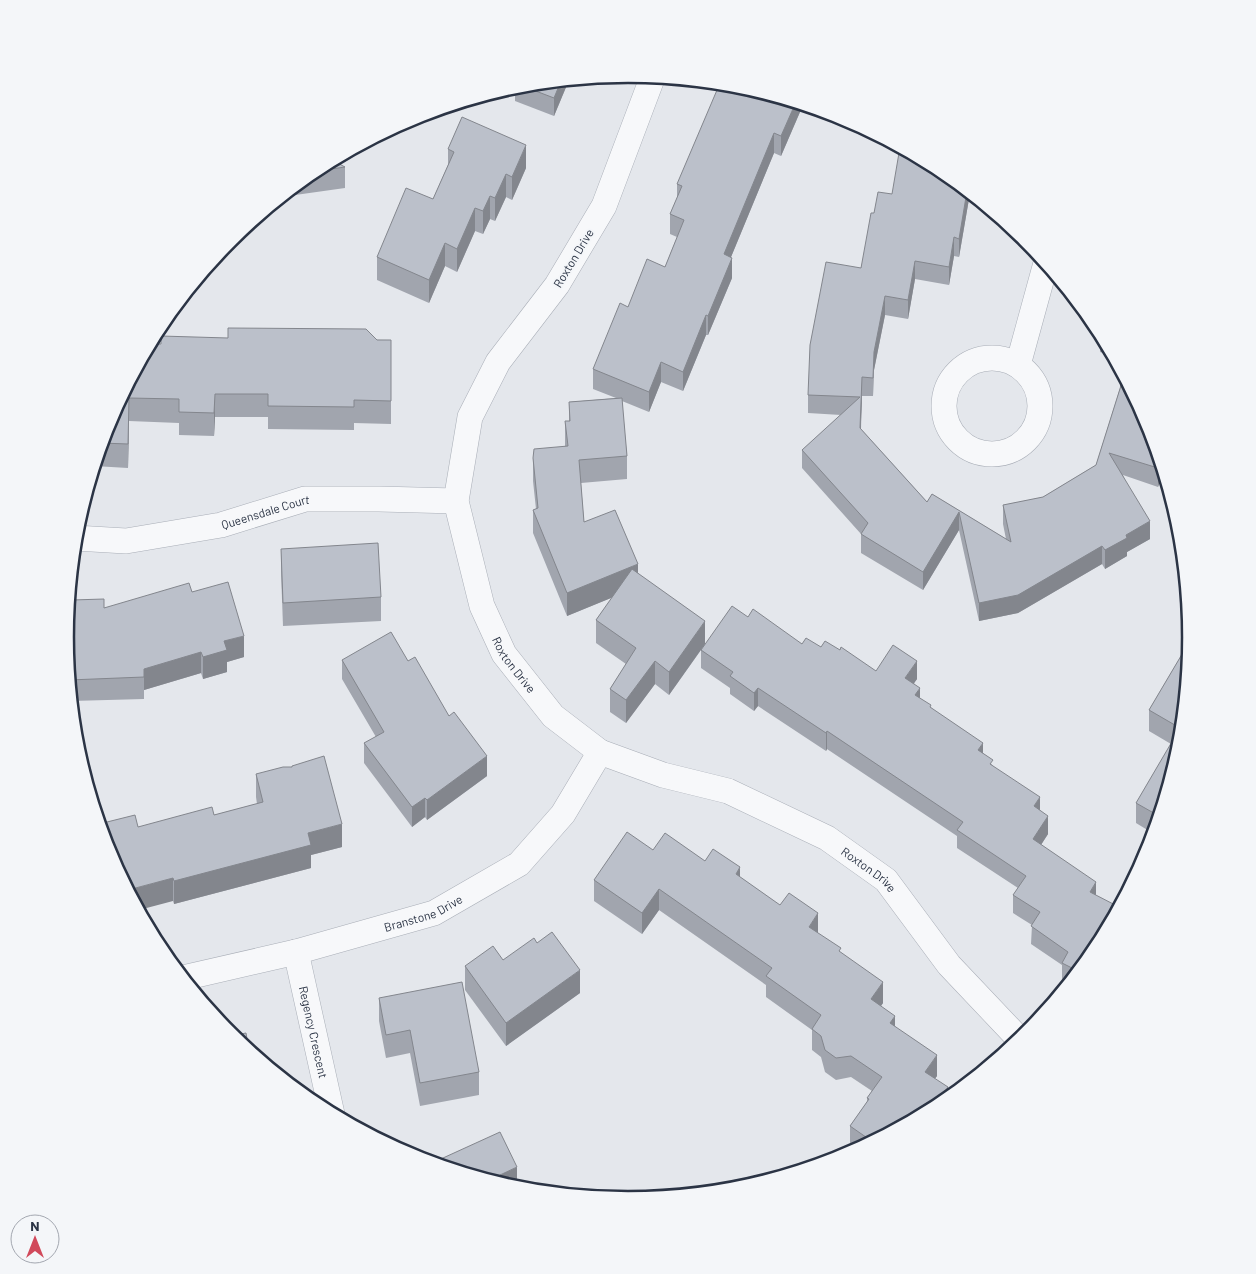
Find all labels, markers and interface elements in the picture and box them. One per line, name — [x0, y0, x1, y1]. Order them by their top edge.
street label: Roxton Drive — [550, 226, 596, 290]
street label: Queensdale Court — [220, 492, 310, 532]
street label: Roxton Drive — [490, 634, 539, 695]
street label: Roxton Drive — [839, 844, 899, 895]
street label: Branstone Drive — [382, 891, 464, 934]
street label: Regency Crescent — [297, 985, 331, 1080]
north arrow — [10, 1214, 60, 1264]
text: N — [30, 1217, 40, 1234]

